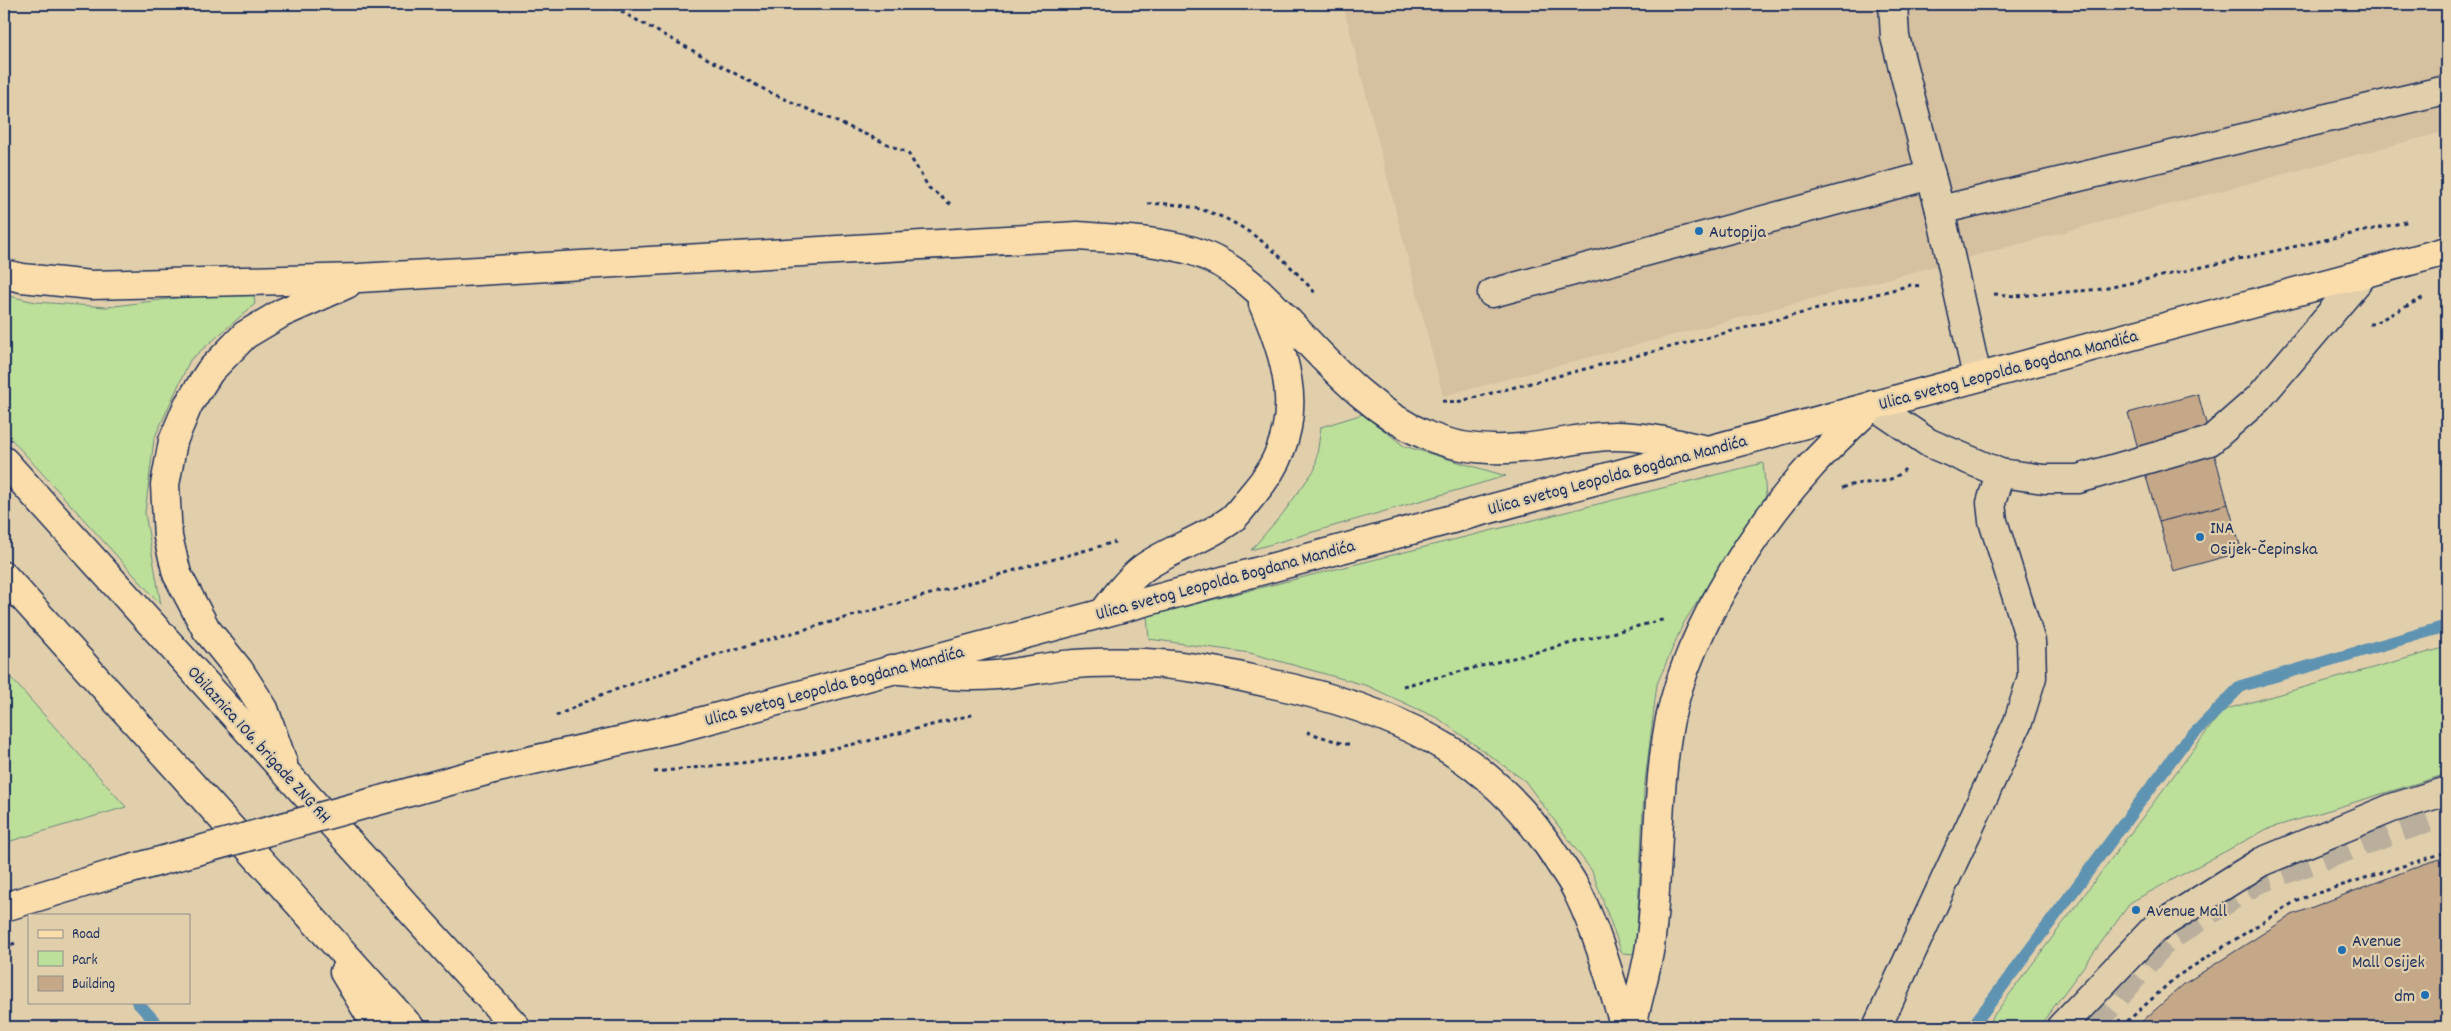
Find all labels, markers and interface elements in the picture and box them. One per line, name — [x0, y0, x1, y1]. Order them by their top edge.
place label: Autopija — [1709, 221, 1767, 246]
marker: Autopija — [1693, 225, 1705, 237]
street label: Ulica svetog Leopolda Bogdana Mandića — [1876, 325, 2142, 418]
street label: Ulica svetog Leopolda Bogdana Mandića — [1485, 430, 1751, 523]
place label: INA Osijek-Čepinska — [2210, 517, 2318, 563]
marker: INA Osijek-Čepinska — [2194, 531, 2206, 543]
street label: Ulica svetog Leopolda Bogdana Mandića — [1093, 535, 1359, 628]
street label: Ulica svetog Leopolda Bogdana Mandića — [702, 641, 968, 734]
street label: Obilaznica 106. brigade ZNG RH — [180, 661, 336, 830]
place label: Avenue Mall — [2146, 900, 2228, 925]
marker: Avenue Mall — [2130, 904, 2142, 916]
legend — [28, 914, 190, 1004]
text: Road — [72, 924, 100, 946]
place label: Avenue Mall Osijek — [2352, 930, 2425, 976]
marker: Avenue Mall Osijek — [2336, 944, 2348, 956]
text: Park — [72, 950, 98, 972]
text: Building — [72, 974, 115, 996]
place label: dm — [2394, 985, 2415, 1010]
marker: dm — [2419, 989, 2431, 1001]

